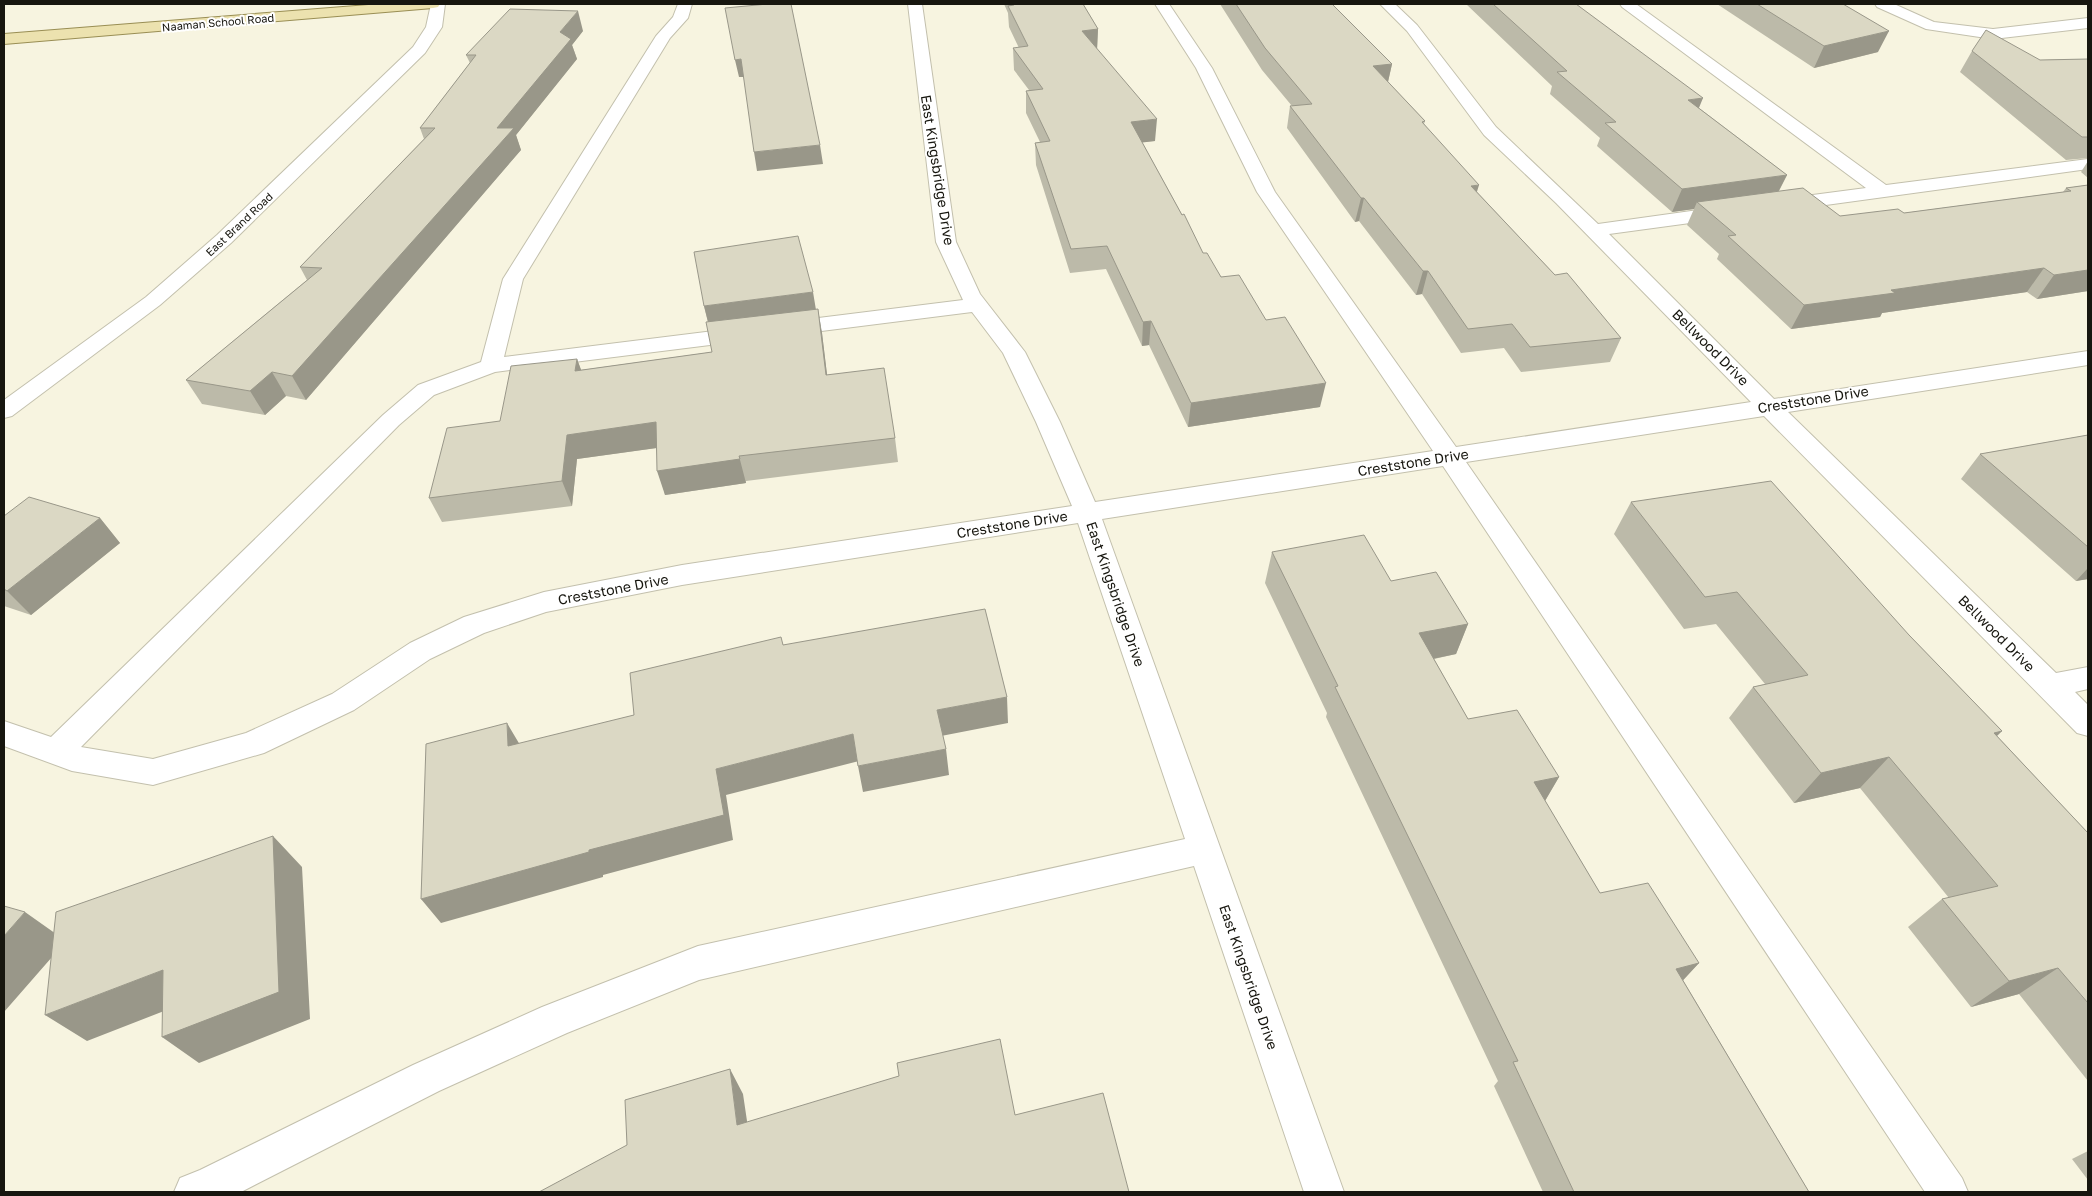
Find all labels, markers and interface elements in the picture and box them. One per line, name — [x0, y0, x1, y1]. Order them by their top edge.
street label: Naaman School Road — [161, 11, 275, 33]
street label: East Kingsbridge Drive — [918, 93, 958, 247]
street label: East Brand Road — [203, 190, 275, 258]
street label: Bellwood Drive — [1669, 305, 1753, 389]
street label: Creststone Drive — [1756, 382, 1870, 416]
street label: Creststone Drive — [1356, 445, 1470, 479]
street label: Creststone Drive — [955, 507, 1069, 541]
street label: East Kingsbridge Drive — [1083, 519, 1149, 669]
street label: Creststone Drive — [556, 570, 670, 608]
street label: Bellwood Drive — [1955, 591, 2039, 675]
street label: East Kingsbridge Drive — [1216, 902, 1282, 1052]

